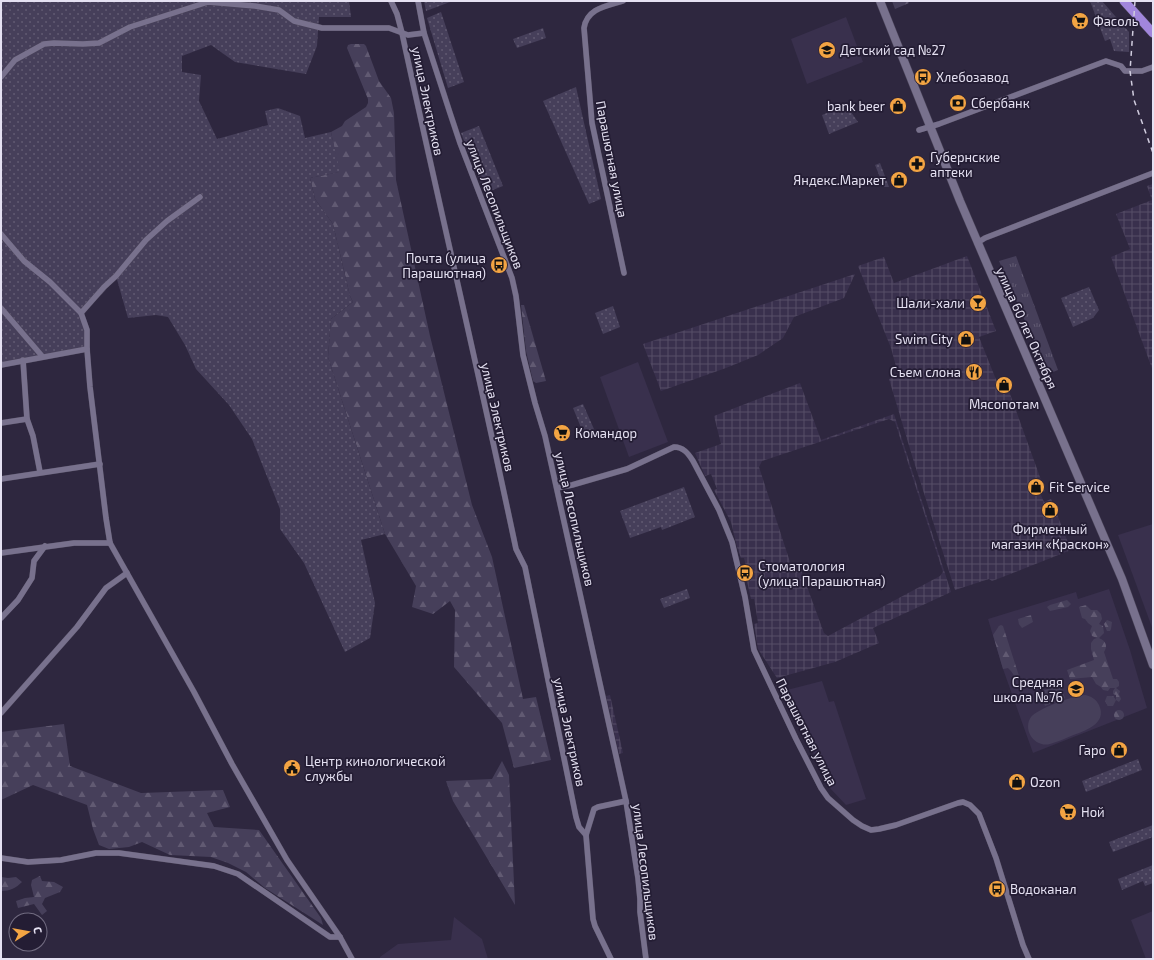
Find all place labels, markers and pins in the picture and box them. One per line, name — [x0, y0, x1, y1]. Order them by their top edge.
supermarket icon: Фасоль — [1070, 11, 1090, 31]
place label: Фасоль — [1093, 13, 1139, 29]
school or university icon: Детский сад №27 — [817, 40, 837, 60]
place label: Детский сад №27 — [840, 42, 946, 58]
bus stop icon: Хлебозавод — [913, 67, 933, 87]
place label: Хлебозавод — [936, 69, 1009, 85]
bank icon: Сбербанк — [948, 93, 968, 113]
place label: Сбербанк — [971, 95, 1030, 111]
shop icon: bank beer — [888, 96, 908, 116]
place label: bank beer — [827, 98, 885, 114]
place label: Губернские аптеки — [930, 149, 1000, 180]
pharmacy icon: Губернские аптеки — [907, 154, 927, 174]
shop icon: Яндекс.Маркет — [889, 170, 909, 190]
place label: Яндекс.Маркет — [793, 172, 887, 188]
place label: Почта (улица Парашютная) — [402, 250, 486, 281]
bus stop icon: Почта (улица Парашютная) — [489, 255, 509, 275]
bar icon: Шали-хали — [968, 293, 988, 313]
place label: Шали-хали — [896, 295, 965, 311]
shop icon: Swim City — [956, 329, 976, 349]
place label: Swim City — [895, 331, 953, 347]
restaurant icon: Съем слона — [964, 362, 984, 382]
place label: Съем слона — [890, 364, 961, 380]
shop icon: Мясопотам — [994, 375, 1014, 395]
place label: Мясопотам — [969, 396, 1039, 412]
supermarket icon: Командор — [552, 423, 572, 443]
place label: Командор — [575, 425, 637, 441]
shop icon: Fit Service — [1026, 477, 1046, 497]
place label: Fit Service — [1049, 479, 1110, 495]
shop icon: Фирменный магазин «Краскон» — [1040, 500, 1060, 520]
place label: Фирменный магазин «Краскон» — [991, 521, 1109, 552]
place label: Стоматология (улица Парашютная) — [758, 558, 885, 589]
bus stop icon: Стоматология (улица Парашютная) — [735, 563, 755, 583]
place label: Средняя школа №76 — [993, 674, 1063, 705]
school or university icon: Средняя школа №76 — [1066, 679, 1086, 699]
shop icon: Гаро — [1109, 740, 1129, 760]
place label: Гаро — [1079, 742, 1106, 758]
place label: Центр кинологической службы — [305, 753, 446, 784]
public building icon: Центр кинологической службы — [282, 758, 302, 778]
shop icon: Ozon — [1007, 772, 1027, 792]
place label: Ozon — [1030, 774, 1060, 790]
supermarket icon: Ной — [1058, 802, 1078, 822]
place label: Ной — [1081, 804, 1105, 820]
bus stop icon: Водоканал — [987, 879, 1007, 899]
place label: Водоканал — [1010, 881, 1077, 897]

